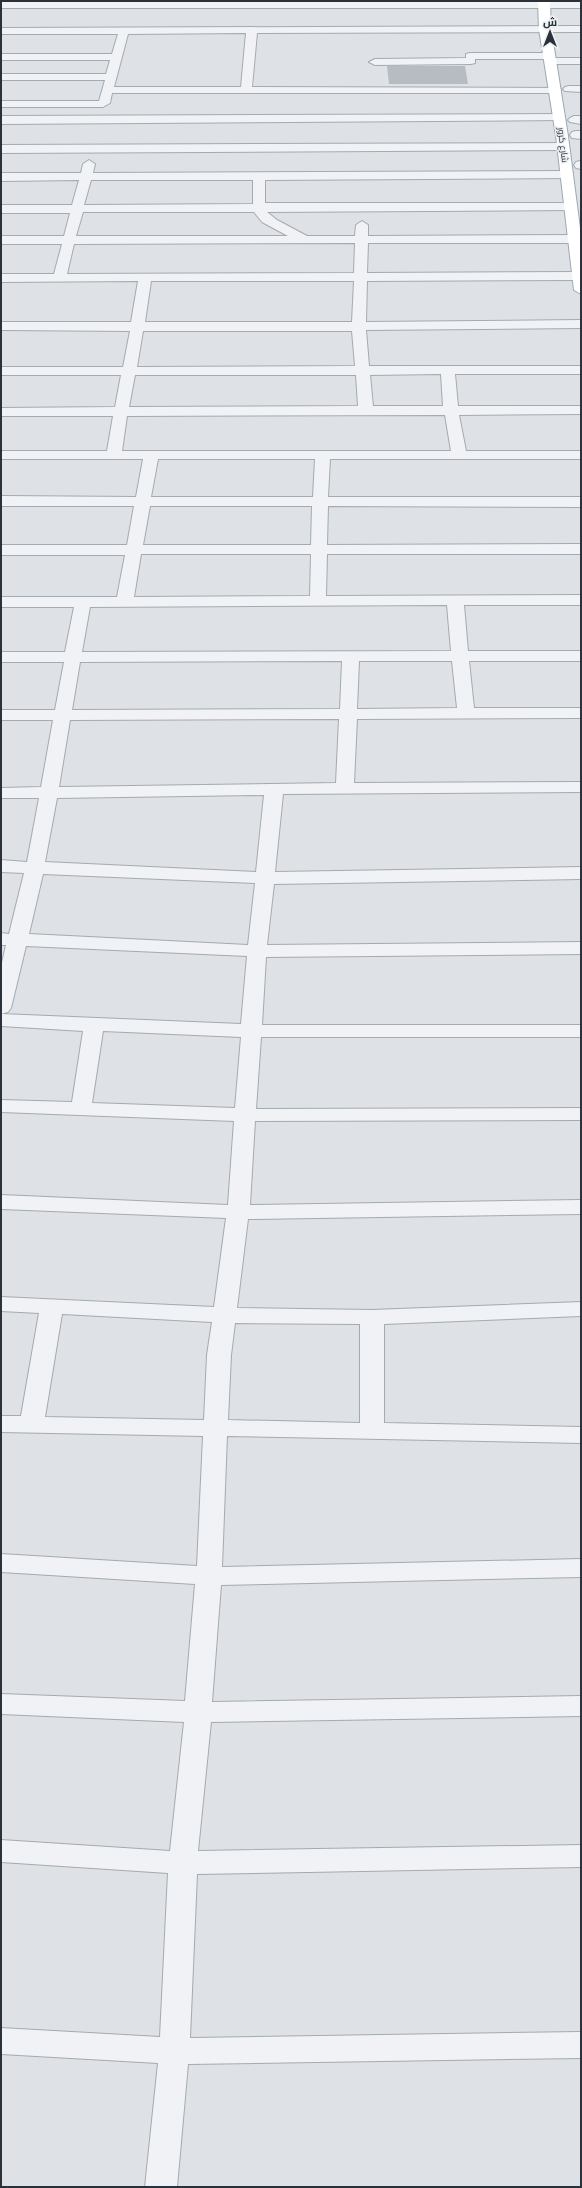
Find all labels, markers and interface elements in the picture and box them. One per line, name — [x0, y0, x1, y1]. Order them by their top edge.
north arrow — [530, 12, 570, 52]
text: ش — [543, 16, 557, 29]
street label: شارع كرور — [555, 126, 570, 163]

